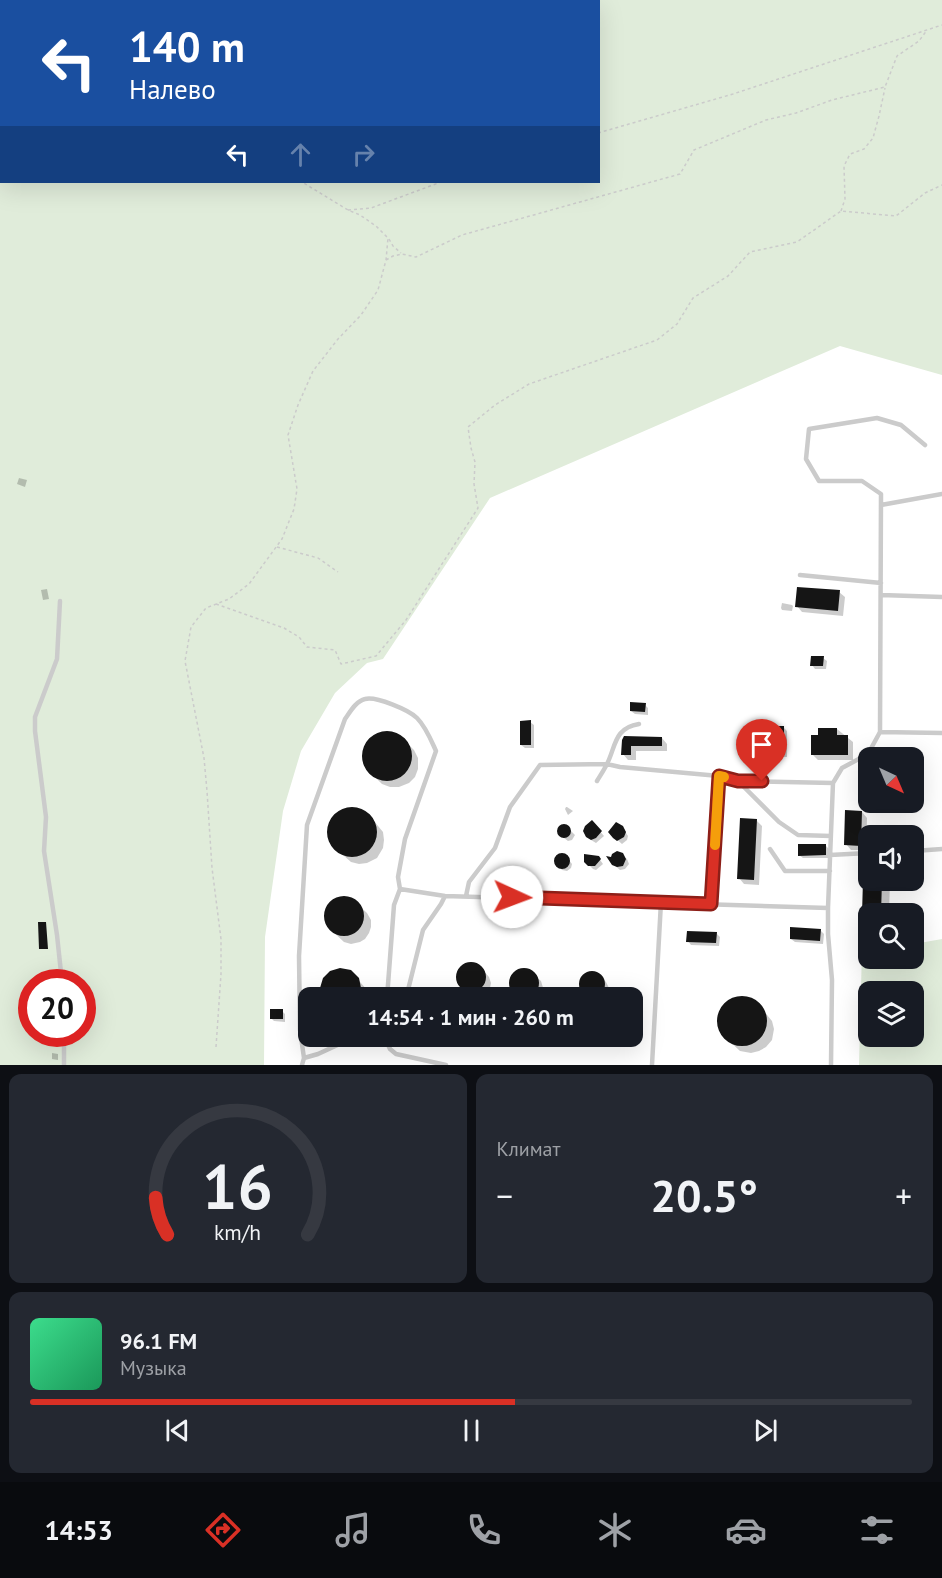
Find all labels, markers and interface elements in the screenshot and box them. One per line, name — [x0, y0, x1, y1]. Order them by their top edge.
text: 140 m — [129, 19, 245, 74]
icon: left — [30, 24, 108, 102]
text: Налево — [129, 72, 216, 106]
icon: left — [221, 138, 254, 171]
icon: ahead — [284, 138, 317, 171]
icon: right — [347, 138, 380, 171]
pin — [736, 719, 787, 781]
icon: arrive — [745, 728, 778, 761]
north arrow — [858, 747, 924, 813]
map controls — [858, 747, 924, 1047]
button: sound — [858, 825, 924, 891]
position arrow — [480, 865, 544, 929]
button: search — [858, 903, 924, 969]
speed limit sign: 20 — [18, 969, 96, 1047]
button: layers — [858, 981, 924, 1047]
text: 14:54 · 1 мин · 260 m — [367, 1003, 574, 1031]
text: Климат — [497, 1136, 560, 1162]
text: 16 — [202, 1145, 273, 1226]
text: 20.5° — [651, 1166, 758, 1224]
text: − — [497, 1174, 513, 1217]
text: + — [895, 1174, 912, 1217]
text: km/h — [214, 1219, 261, 1247]
text: 96.1 FM — [120, 1327, 197, 1355]
text: Музыка — [120, 1355, 187, 1381]
icon: previous — [161, 1414, 194, 1447]
icon: pause — [455, 1414, 488, 1447]
icon: next — [749, 1414, 782, 1447]
icon: directions — [202, 1509, 244, 1551]
icon: music — [332, 1509, 374, 1551]
icon: phone — [463, 1509, 505, 1551]
icon: climate — [594, 1509, 636, 1551]
icon: car — [725, 1509, 767, 1551]
icon: filters — [856, 1509, 898, 1551]
text: 14:53 — [44, 1513, 113, 1547]

